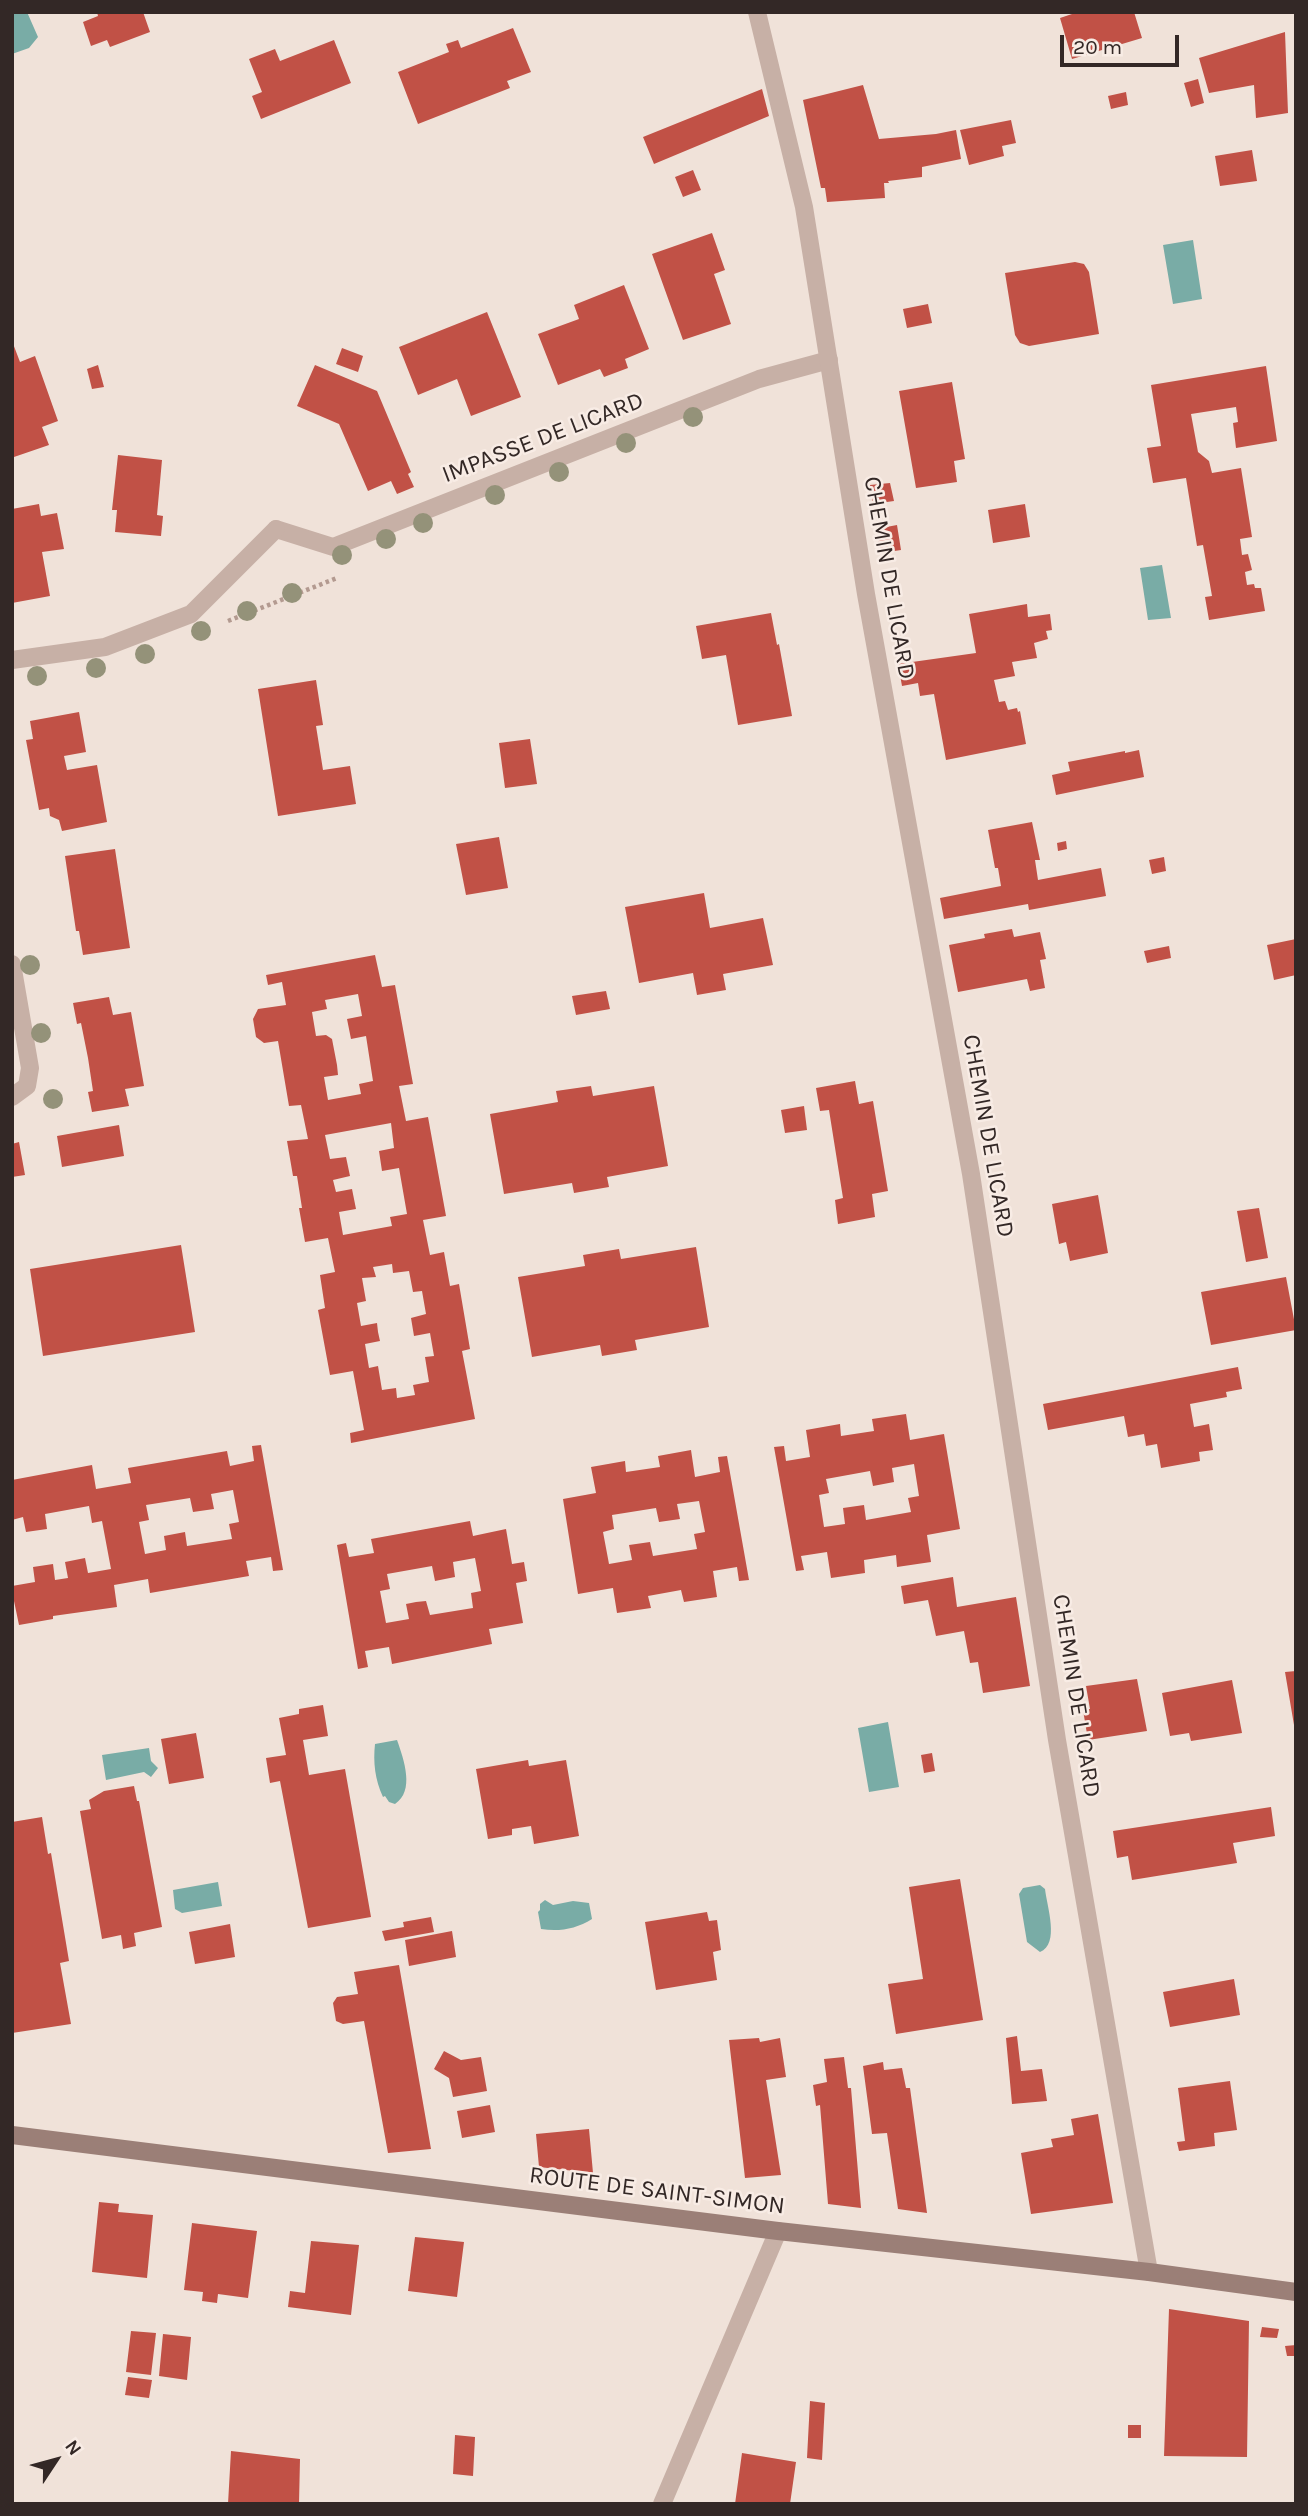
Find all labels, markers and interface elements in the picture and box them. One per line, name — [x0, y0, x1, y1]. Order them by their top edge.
scale bar — [1063, 21, 1182, 65]
text: 20 m — [1073, 35, 1122, 59]
street label: IMPASSE DE LICARD — [438, 386, 648, 490]
street label: CHEMIN DE LICARD — [857, 474, 921, 682]
street label: CHEMIN DE LICARD — [956, 1032, 1020, 1240]
street label: CHEMIN DE LICARD — [1046, 1592, 1106, 1800]
street label: ROUTE DE SAINT-SIMON — [528, 2161, 786, 2221]
north arrow — [21, 2425, 91, 2495]
text: N — [60, 2436, 86, 2460]

